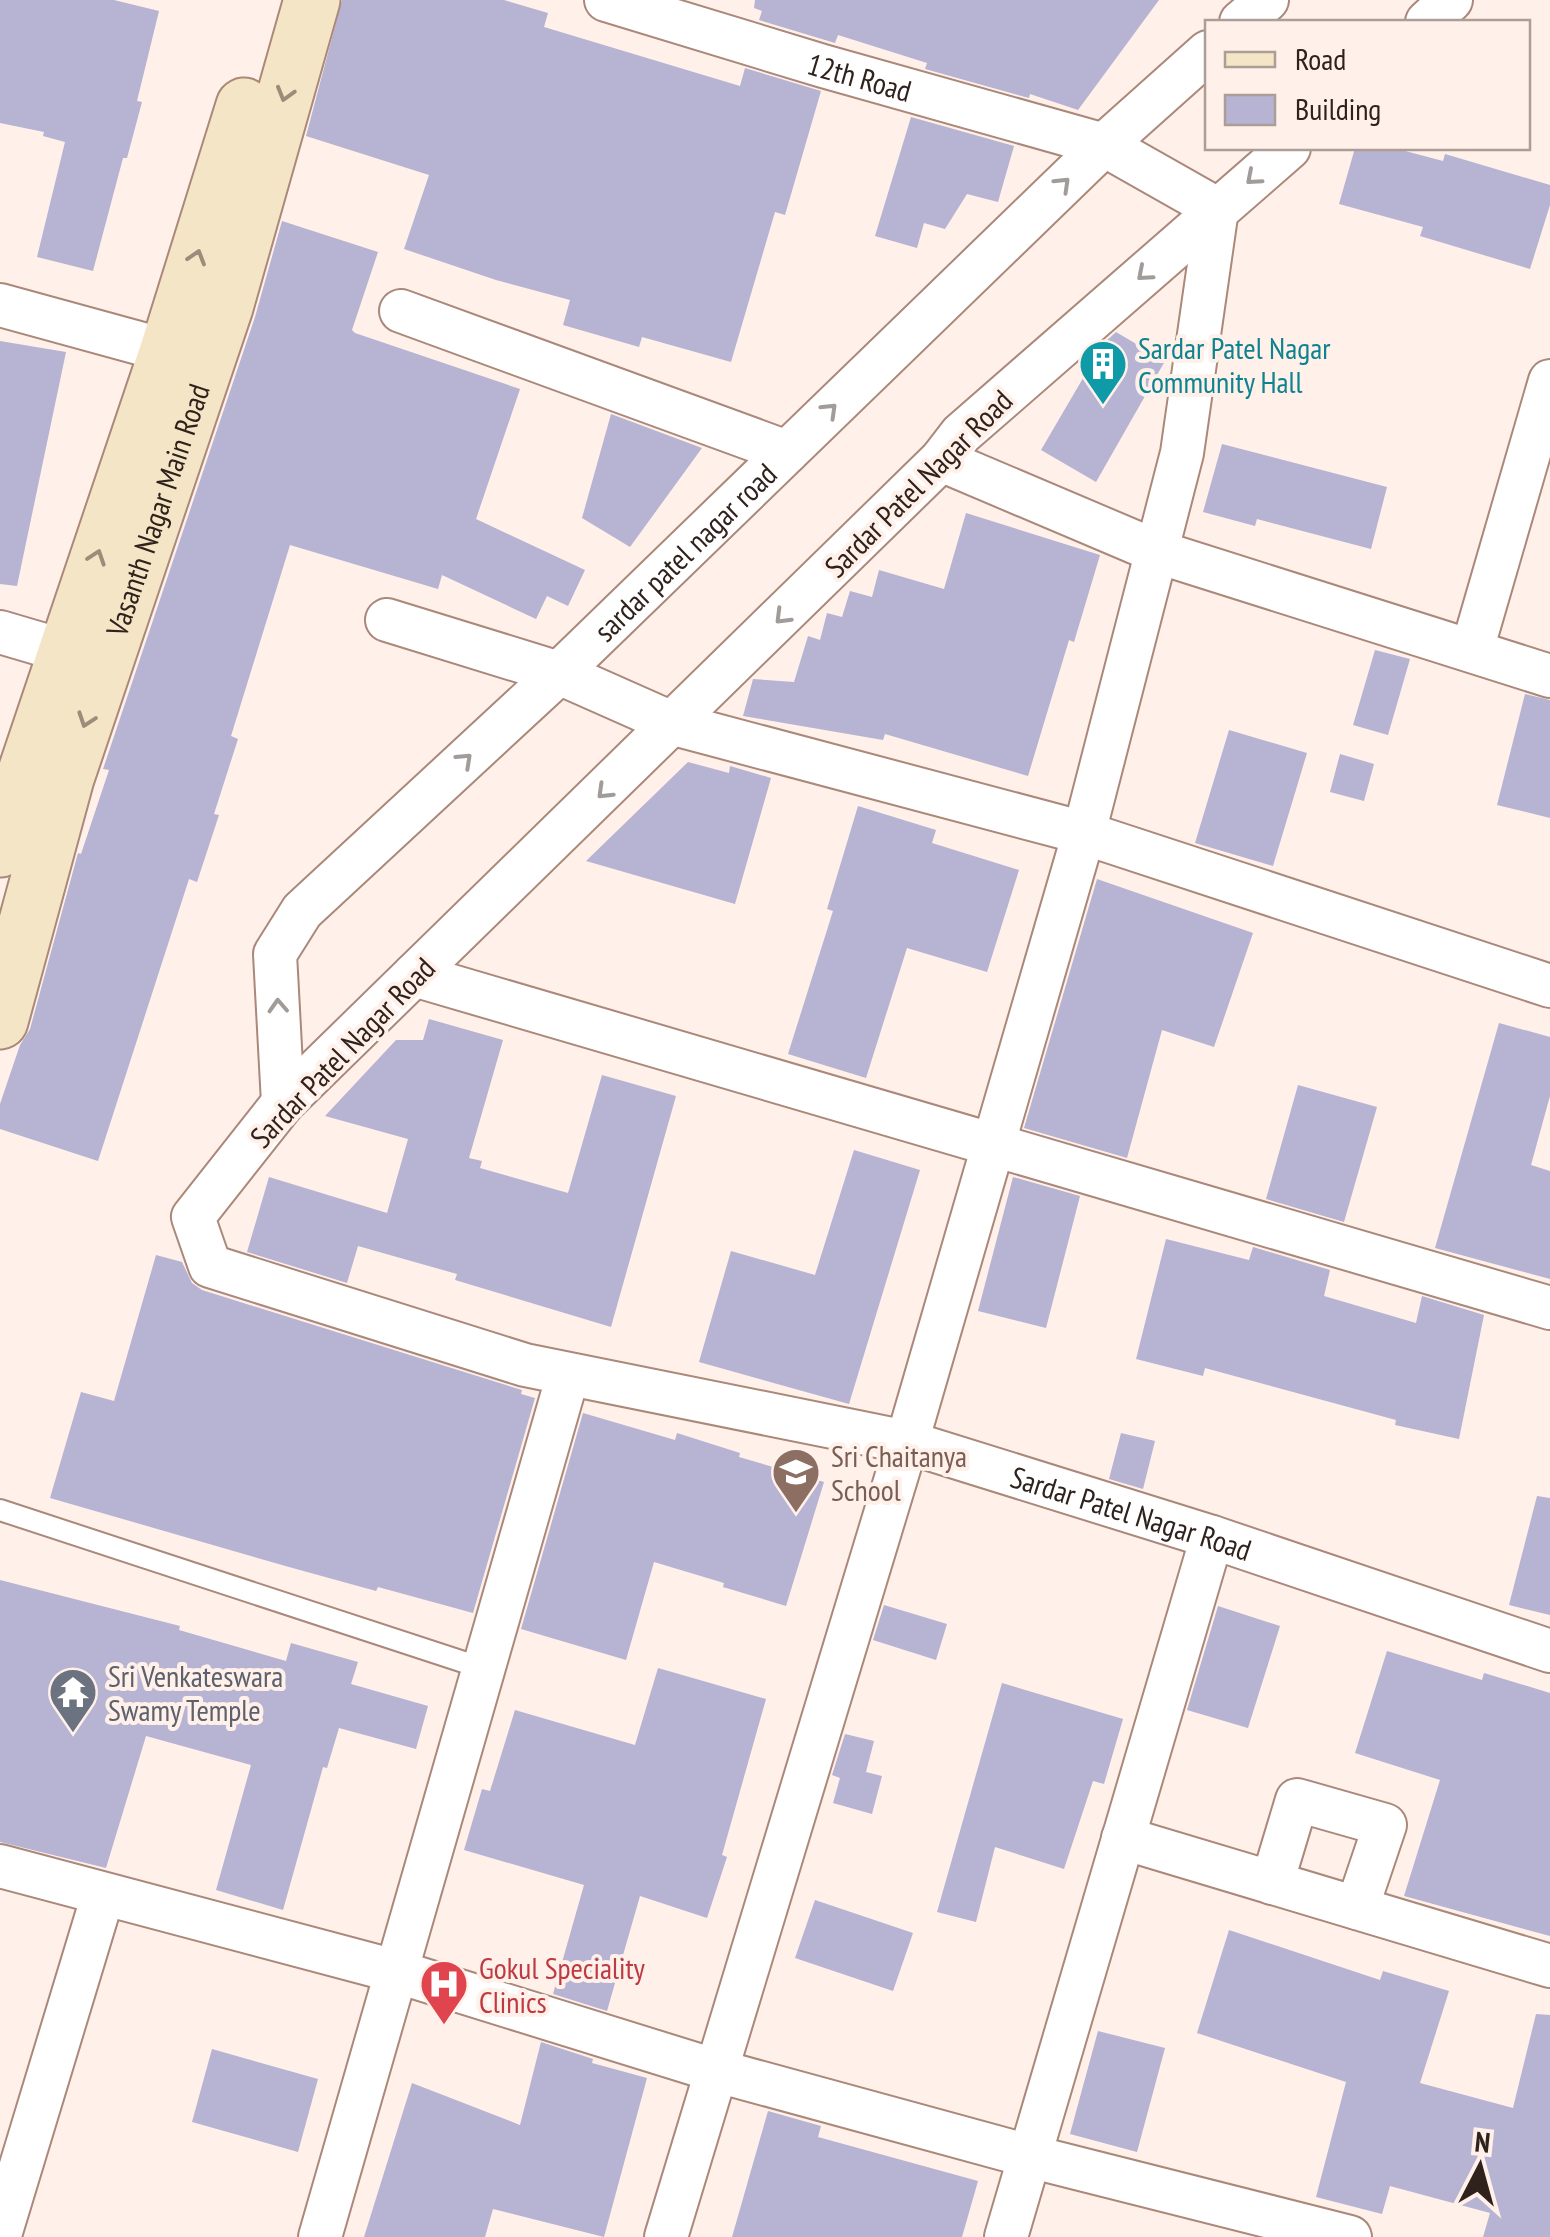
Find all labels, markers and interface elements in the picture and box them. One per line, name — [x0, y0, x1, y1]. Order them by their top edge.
legend — [1205, 20, 1530, 150]
text: Road — [1295, 39, 1346, 78]
street label: 12th Road — [803, 43, 916, 109]
one-way arrow — [276, 85, 297, 102]
text: Building — [1295, 89, 1381, 128]
one-way arrow — [1246, 167, 1265, 185]
one-way arrow — [1052, 178, 1070, 196]
one-way arrow — [185, 249, 206, 266]
one-way arrow — [1137, 262, 1156, 280]
place label: Sardar Patel Nagar Community Hall — [1138, 328, 1331, 401]
building icon: Sardar Patel Nagar Community Hall — [1077, 338, 1129, 406]
street label: Vasanth Nagar Main Road — [96, 378, 217, 642]
street label: Sardar Patel Nagar Road — [816, 381, 1020, 585]
one-way arrow — [819, 404, 837, 422]
street label: sardar patel nagar road — [585, 454, 784, 649]
one-way arrow — [86, 549, 106, 566]
one-way arrow — [775, 605, 793, 623]
one-way arrow — [77, 710, 97, 727]
one-way arrow — [453, 754, 472, 772]
one-way arrow — [597, 780, 615, 798]
street label: Sardar Patel Nagar Road — [241, 949, 443, 1155]
one-way arrow — [268, 998, 289, 1014]
place label: Sri Chaitanya School — [831, 1436, 967, 1509]
school or university icon: Sri Chaitanya School — [770, 1446, 822, 1514]
street label: Sardar Patel Nagar Road — [1006, 1456, 1257, 1568]
place label: Sri Venkateswara Swamy Temple — [108, 1656, 283, 1729]
temple icon: Sri Venkateswara Swamy Temple — [47, 1666, 99, 1734]
place label: Gokul Speciality Clinics — [479, 1948, 646, 2021]
hospital icon: Gokul Speciality Clinics — [418, 1958, 470, 2026]
north arrow — [1430, 2117, 1530, 2217]
text: N — [1473, 2122, 1492, 2161]

